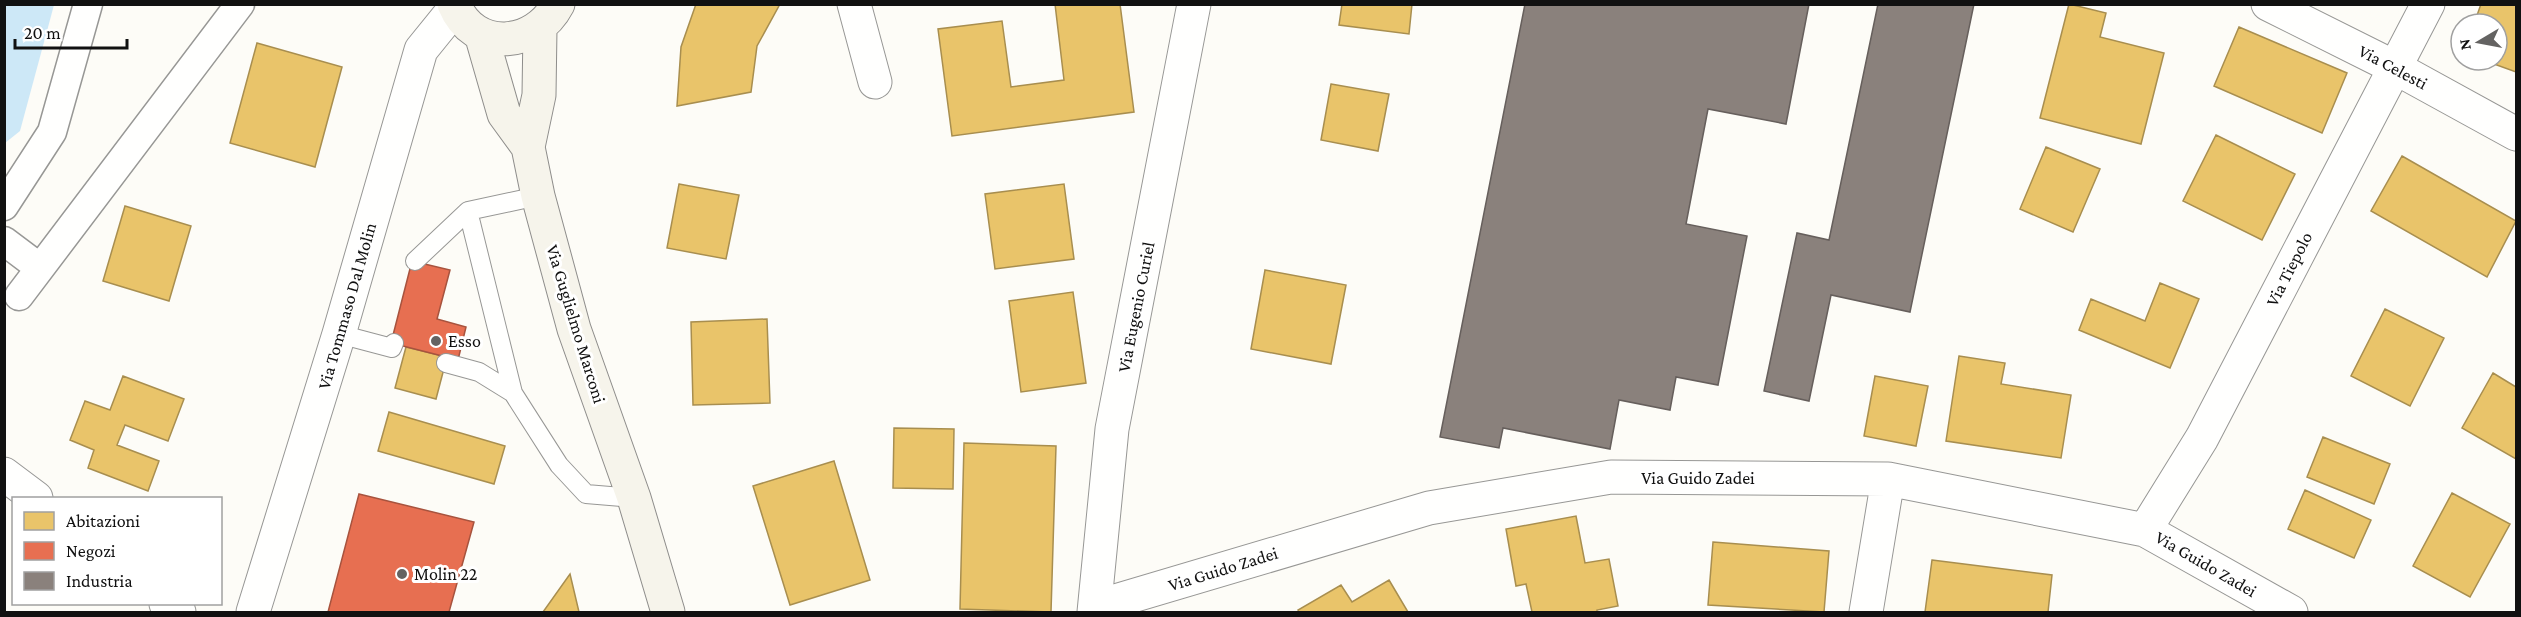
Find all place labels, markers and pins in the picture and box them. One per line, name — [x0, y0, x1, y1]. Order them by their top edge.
place label: Esso — [448, 331, 481, 351]
marker: Esso — [429, 334, 443, 348]
place label: Molin 22 — [414, 564, 477, 584]
marker: Molin 22 — [395, 567, 409, 581]

